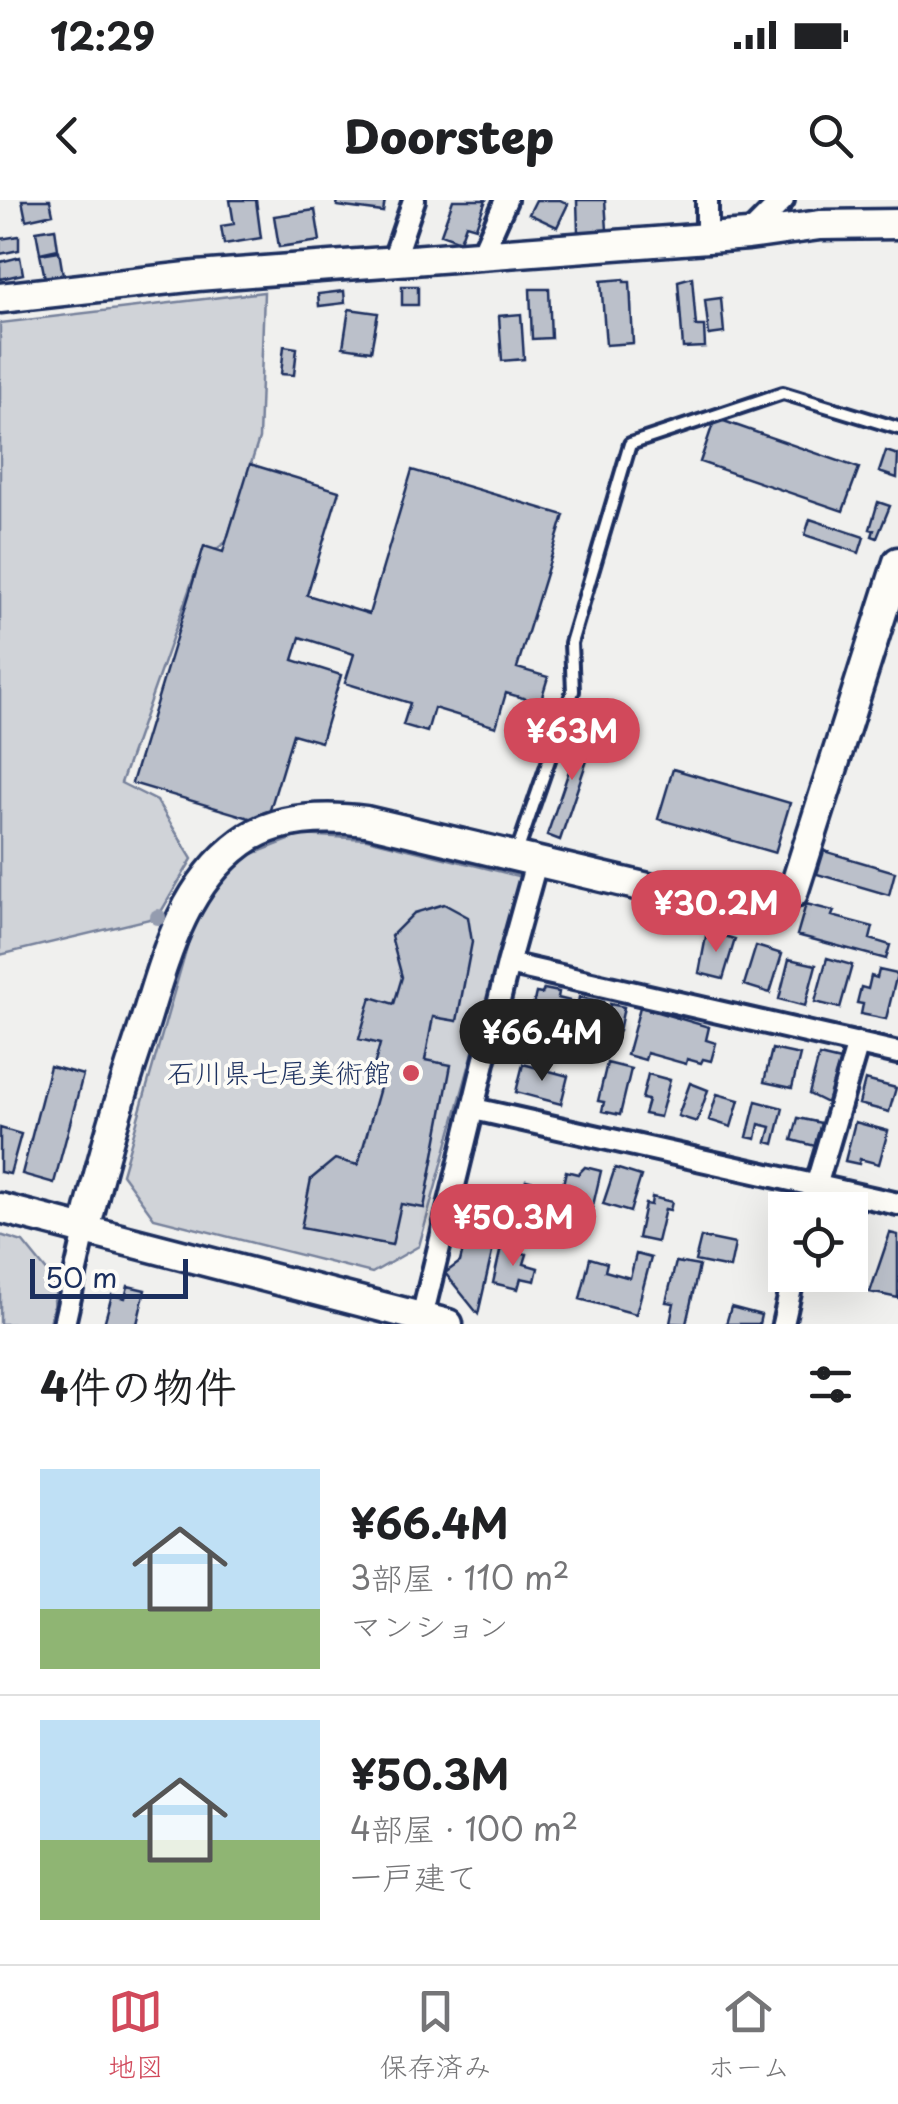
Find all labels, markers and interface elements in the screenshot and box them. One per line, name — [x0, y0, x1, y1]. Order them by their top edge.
text: 12:29 — [50, 7, 155, 64]
text: Doorstep — [344, 101, 554, 169]
icon: back — [40, 108, 95, 163]
icon: search — [803, 108, 858, 163]
pin: ¥63M — [513, 698, 631, 783]
text: ¥63M — [526, 706, 618, 754]
pin: ¥30.2M — [635, 870, 797, 955]
text: ¥30.2M — [653, 878, 779, 926]
pin: ¥66.4M — [461, 999, 623, 1084]
text: ¥66.4M — [482, 1007, 602, 1055]
place label: 石川県七尾美術館 — [167, 1050, 391, 1093]
marker: 石川県七尾美術館 — [400, 1062, 422, 1084]
pin: ¥50.3M — [432, 1184, 594, 1269]
text: ¥50.3M — [452, 1192, 574, 1240]
map controls — [768, 1192, 868, 1292]
button: locate — [768, 1192, 868, 1292]
scale bar — [30, 1254, 188, 1298]
text: 50 m — [45, 1255, 118, 1298]
text: 4件の物件 — [40, 1353, 237, 1416]
icon: filters — [803, 1357, 858, 1412]
text: ¥66.4M — [350, 1490, 509, 1553]
icon: home — [120, 1509, 240, 1629]
text: 3部屋 · 110 m² — [350, 1553, 569, 1601]
text: マンション — [350, 1601, 509, 1649]
text: ¥50.3M — [350, 1741, 510, 1804]
icon: home — [120, 1760, 240, 1880]
text: 4部屋 · 100 m² — [350, 1804, 578, 1852]
text: 一戸建て — [350, 1852, 478, 1900]
tab: 地図 — [108, 1984, 164, 2087]
tab: 保存済み — [380, 1984, 492, 2087]
tab: ホーム — [707, 1984, 790, 2087]

